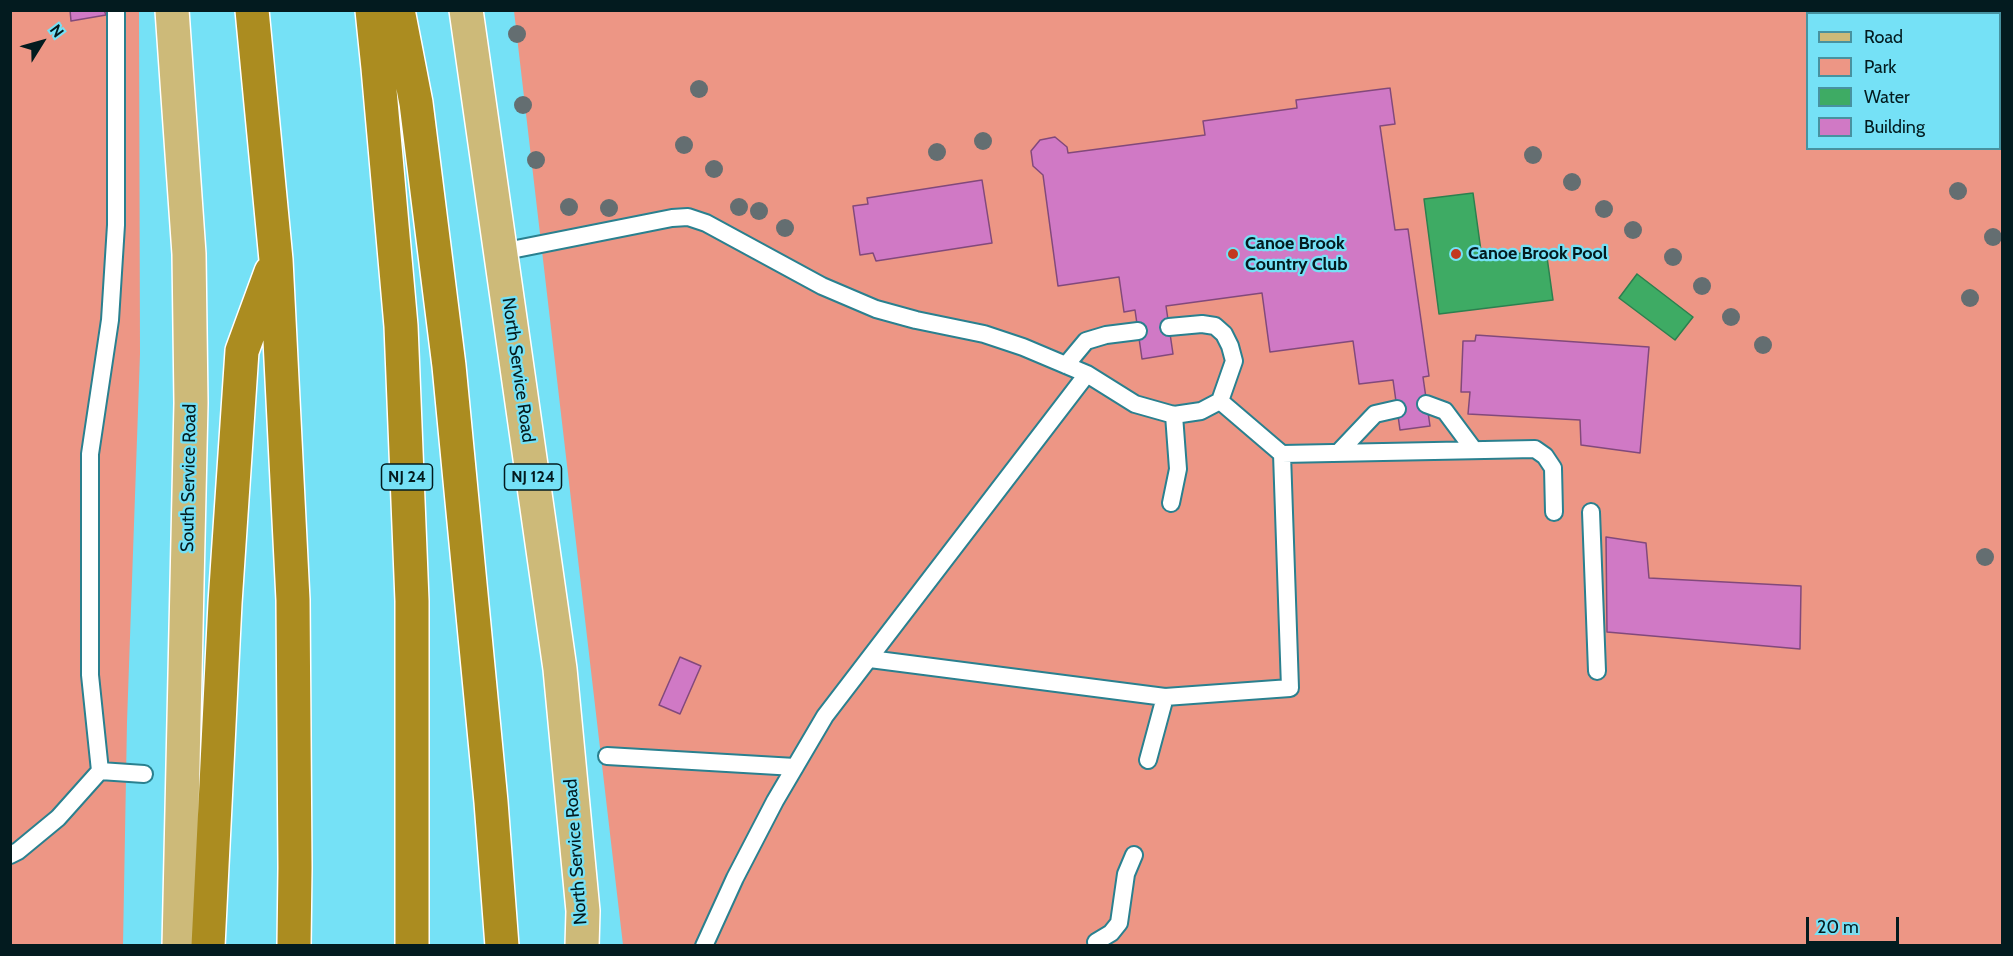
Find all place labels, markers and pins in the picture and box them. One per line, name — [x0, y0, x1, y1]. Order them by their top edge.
place label: Canoe Brook Country Club — [1245, 233, 1347, 276]
place label: Canoe Brook Pool — [1468, 243, 1607, 265]
marker: Canoe Brook Country Club — [1226, 247, 1240, 261]
marker: Canoe Brook Pool — [1449, 247, 1463, 261]

